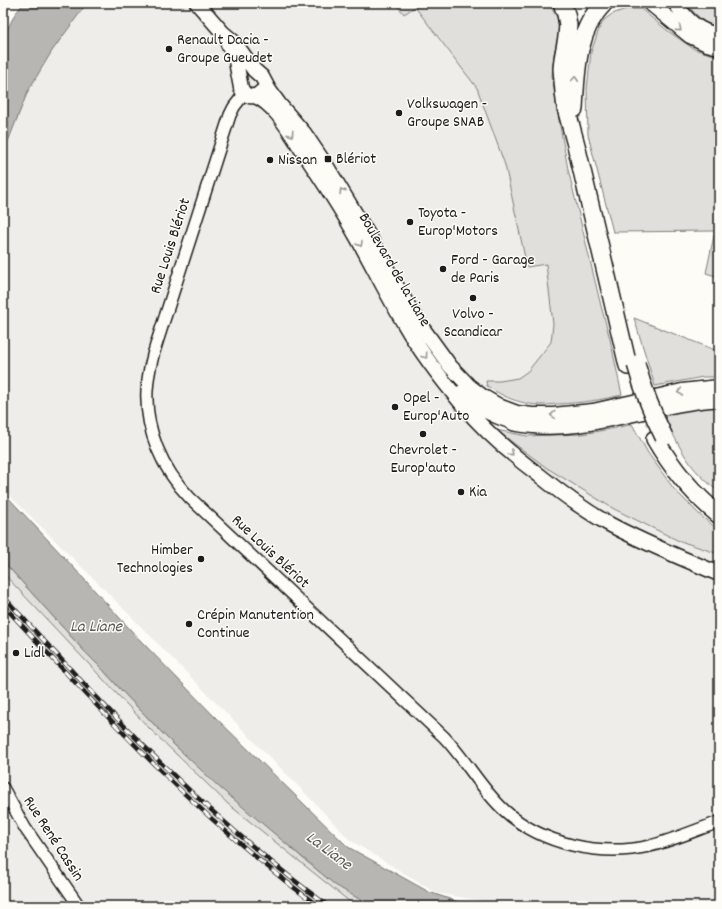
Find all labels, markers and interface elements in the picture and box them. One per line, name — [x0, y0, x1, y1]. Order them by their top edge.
one-way arrow — [675, 24, 682, 31]
place label: Renault Dacia - Groupe Gueudet — [177, 29, 273, 70]
marker: Renault Dacia - Groupe Gueudet — [164, 44, 174, 54]
one-way arrow — [571, 76, 580, 82]
place label: Volkswagen - Groupe SNAB — [407, 93, 487, 134]
marker: Volkswagen - Groupe SNAB — [394, 108, 404, 118]
one-way arrow — [286, 130, 294, 137]
place label: Blériot — [336, 148, 376, 171]
place label: Nissan — [278, 149, 317, 172]
marker: Blériot — [323, 154, 333, 164]
marker: Nissan — [265, 155, 275, 165]
one-way arrow — [340, 188, 347, 195]
street label: Rue Louis Blériot — [145, 195, 197, 297]
place label: Toyota - Europ'Motors — [418, 202, 498, 243]
street label: Boulevard de la Liane — [352, 209, 436, 331]
marker: Toyota - Europ'Motors — [405, 217, 415, 227]
one-way arrow — [356, 240, 363, 247]
place label: Ford - Garage de Paris — [451, 249, 535, 290]
marker: Ford - Garage de Paris — [438, 264, 448, 274]
marker: Volvo - Scandicar — [468, 293, 478, 303]
place label: Volvo - Scandicar — [444, 303, 502, 344]
one-way arrow — [420, 352, 427, 359]
place label: Opel - Europ'Auto — [403, 387, 469, 428]
one-way arrow — [677, 387, 683, 395]
marker: Opel - Europ'Auto — [390, 402, 400, 412]
one-way arrow — [550, 411, 556, 419]
marker: Chevrolet - Europ'auto — [418, 429, 428, 439]
place label: Chevrolet - Europ'auto — [389, 439, 457, 480]
one-way arrow — [506, 449, 514, 456]
place label: Kia — [469, 481, 487, 504]
marker: Kia — [456, 487, 466, 497]
street label: Rue Louis Blériot — [226, 510, 314, 594]
place label: Himber Technologies — [117, 539, 193, 580]
marker: Himber Technologies — [196, 554, 206, 564]
place label: Crépin Manutention Continue — [197, 604, 314, 645]
water label: La Liane — [70, 616, 124, 640]
marker: Crépin Manutention Continue — [184, 619, 194, 629]
place label: Lidl — [24, 642, 45, 665]
marker: Lidl — [11, 648, 21, 658]
street label: Rue René Cassin — [17, 792, 89, 886]
water label: La Liane — [300, 827, 357, 878]

